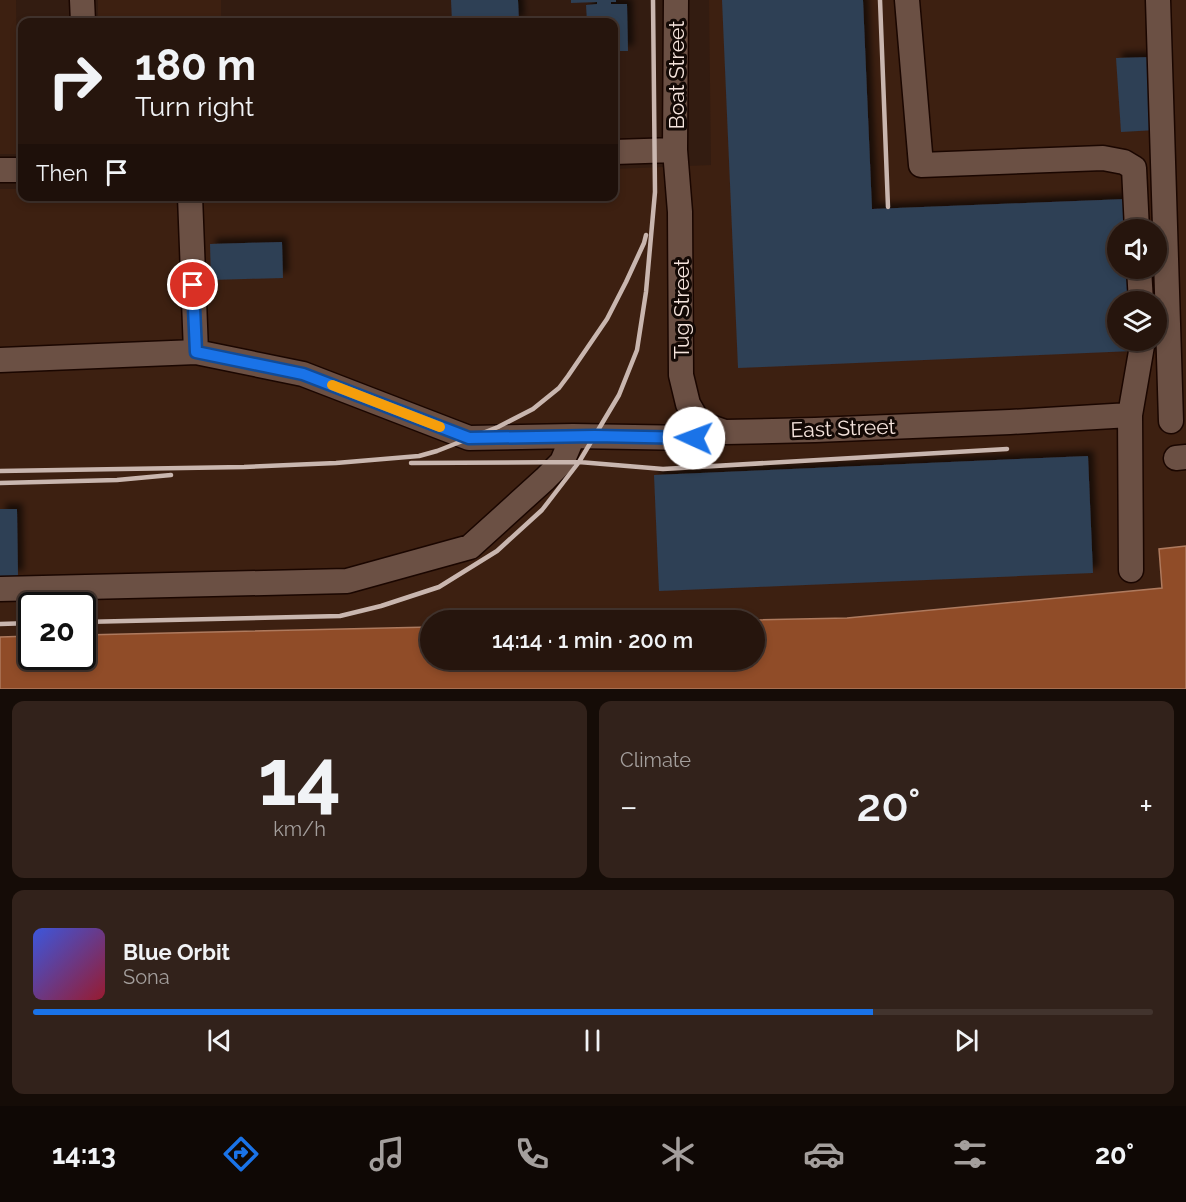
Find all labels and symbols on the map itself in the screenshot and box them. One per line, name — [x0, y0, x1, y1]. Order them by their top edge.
street label: Boat Street — [664, 21, 689, 129]
pin — [167, 259, 218, 310]
street label: Tug Street — [669, 259, 694, 359]
position arrow — [662, 406, 726, 470]
street label: East Street — [790, 414, 896, 442]
speed limit sign: 20 — [18, 592, 96, 670]

